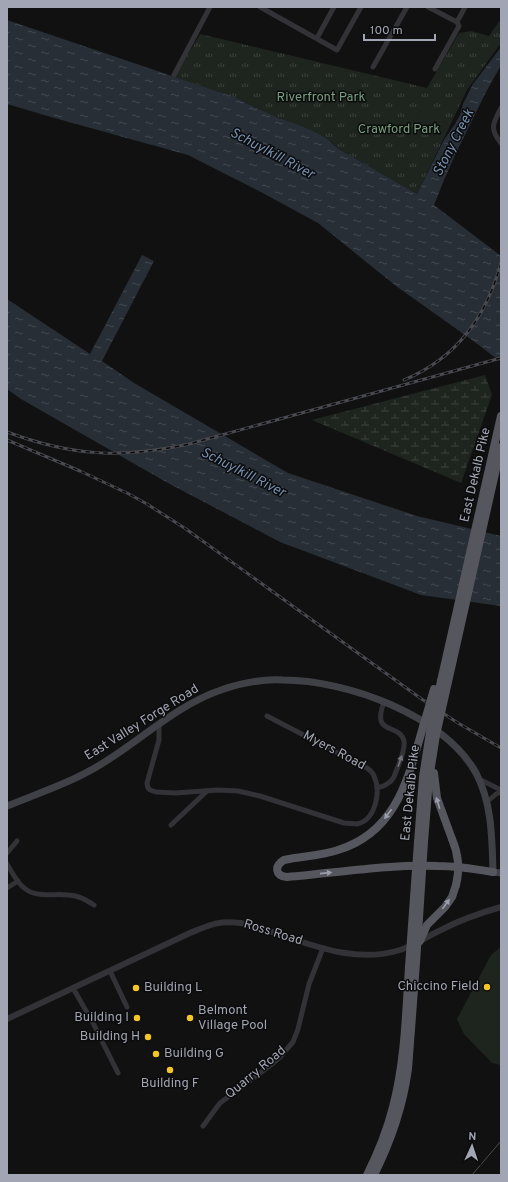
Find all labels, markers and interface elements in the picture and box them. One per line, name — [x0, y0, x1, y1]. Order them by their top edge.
scale bar — [364, 16, 435, 42]
text: 100 m — [370, 23, 403, 39]
park label: Riverfront Park — [277, 90, 366, 106]
water label: Stony Creek — [430, 106, 479, 179]
park label: Crawford Park — [358, 122, 440, 138]
water label: Schuylkill River — [227, 125, 318, 184]
street label: East Dekalb Pike — [457, 426, 495, 524]
water label: Schuylkill River — [198, 444, 290, 502]
street label: East Valley Forge Road — [82, 681, 202, 765]
street label: Myers Road — [300, 728, 368, 774]
street label: East Dekalb Pike — [398, 744, 424, 842]
one-way arrow — [397, 754, 403, 766]
one-way arrow — [435, 797, 441, 809]
one-way arrow — [384, 809, 392, 820]
one-way arrow — [320, 870, 332, 877]
one-way arrow — [442, 899, 450, 909]
street label: Ross Road — [242, 916, 304, 950]
place label: Chiccino Field — [397, 979, 479, 995]
place label: Building L — [144, 980, 202, 996]
marker: Chiccino Field — [482, 982, 492, 992]
marker: Building L — [131, 983, 141, 993]
place label: Belmont Village Pool — [198, 1003, 267, 1034]
place label: Building I — [74, 1010, 129, 1026]
marker: Building I — [132, 1013, 142, 1023]
marker: Belmont Village Pool — [185, 1013, 195, 1023]
place label: Building H — [80, 1029, 140, 1045]
marker: Building H — [143, 1032, 153, 1042]
street label: Quarry Road — [222, 1043, 290, 1103]
place label: Building G — [164, 1046, 224, 1062]
marker: Building G — [151, 1049, 161, 1059]
marker: Building F — [165, 1065, 175, 1075]
place label: Building F — [141, 1076, 199, 1092]
north arrow — [452, 1126, 492, 1166]
text: N — [468, 1130, 477, 1144]

